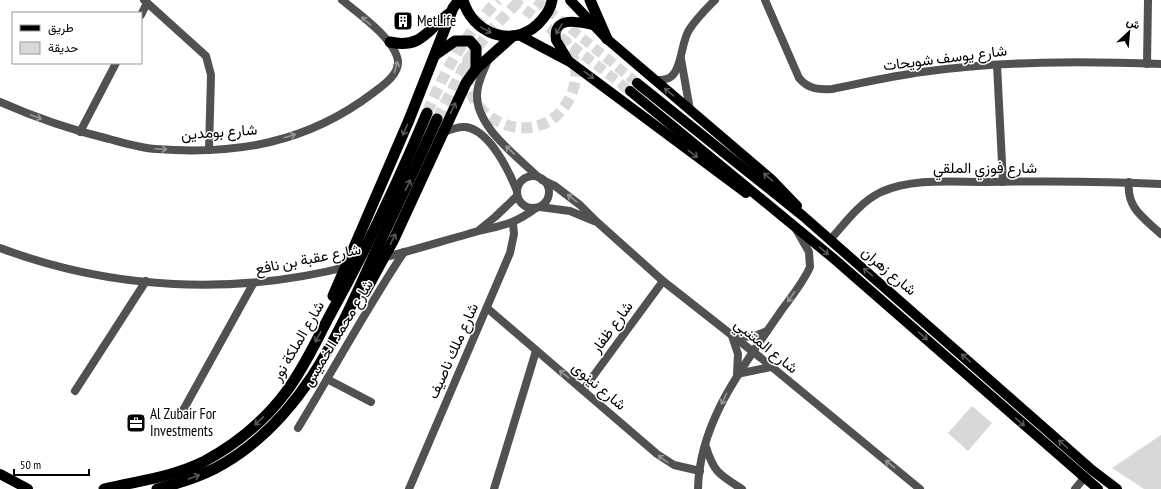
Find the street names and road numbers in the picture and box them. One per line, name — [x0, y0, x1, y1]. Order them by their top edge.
street label: شارع يوسف شويحات — [882, 40, 1008, 77]
street label: شارع بومدين — [180, 119, 258, 146]
street label: شارع فوزي الملقي — [933, 158, 1037, 181]
street label: شارع عقبة بن نافع — [253, 239, 363, 280]
street label: شارع زهران — [857, 242, 921, 301]
street label: شارع محمد الخميس — [298, 275, 379, 391]
street label: شارع الملكة نور — [267, 297, 330, 386]
street label: شارع ظفار — [586, 297, 639, 358]
street label: شارع ملك ناصيف — [423, 300, 484, 403]
street label: شارع المتنبي — [728, 314, 802, 380]
street label: شارع نينوى — [567, 357, 631, 416]

